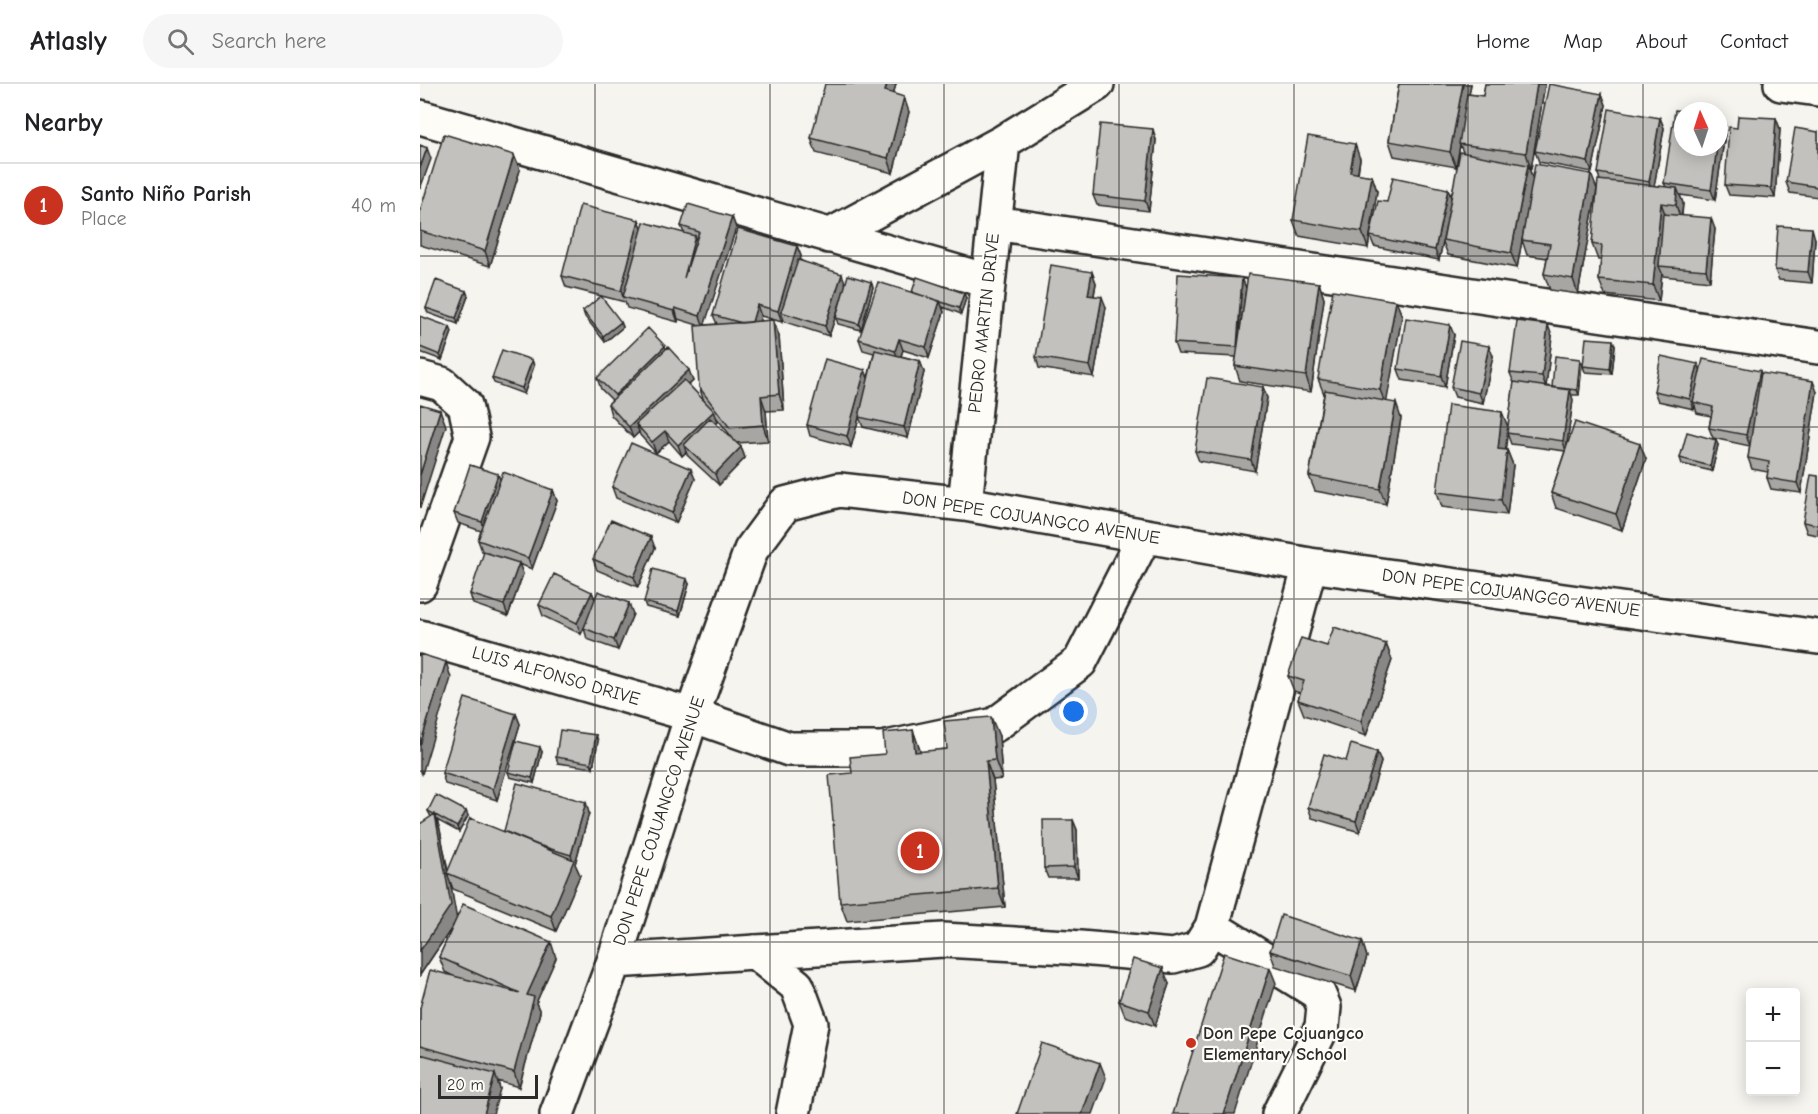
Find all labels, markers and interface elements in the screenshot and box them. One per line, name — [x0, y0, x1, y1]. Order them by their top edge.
search box — [143, 14, 563, 68]
text: Atlasly — [30, 25, 107, 57]
icon: search — [164, 25, 197, 58]
text: Search here — [212, 28, 326, 54]
text: Home — [1476, 29, 1530, 53]
text: Map — [1563, 29, 1603, 53]
text: About — [1636, 29, 1687, 53]
text: Contact — [1720, 29, 1788, 53]
north arrow — [1674, 102, 1728, 156]
text: Nearby — [24, 108, 103, 138]
text: Santo Niño Parish — [81, 181, 251, 207]
text: 1 — [40, 194, 47, 217]
text: 40 m — [351, 194, 396, 217]
text: Place — [81, 207, 127, 230]
street label: PEDRO MARTIN DRIVE — [964, 232, 1004, 414]
street label: DON PEPE COJUANGCO AVENUE — [901, 487, 1162, 549]
street label: DON PEPE COJUANGCO AVENUE — [1380, 564, 1642, 622]
street label: LUIS ALFONSO DRIVE — [470, 642, 643, 710]
street label: DON PEPE COJUANGCO AVENUE — [609, 694, 709, 948]
your location — [1059, 697, 1088, 726]
pin: 1 — [900, 828, 940, 873]
map controls — [1746, 988, 1800, 1096]
button: + — [1746, 988, 1800, 1042]
place label: Don Pepe Cojuangco Elementary School — [1203, 1023, 1364, 1065]
marker: Don Pepe Cojuangco Elementary School — [1184, 1036, 1198, 1050]
button: − — [1746, 1042, 1800, 1096]
scale bar — [438, 1072, 538, 1100]
text: 20 m — [447, 1076, 484, 1094]

